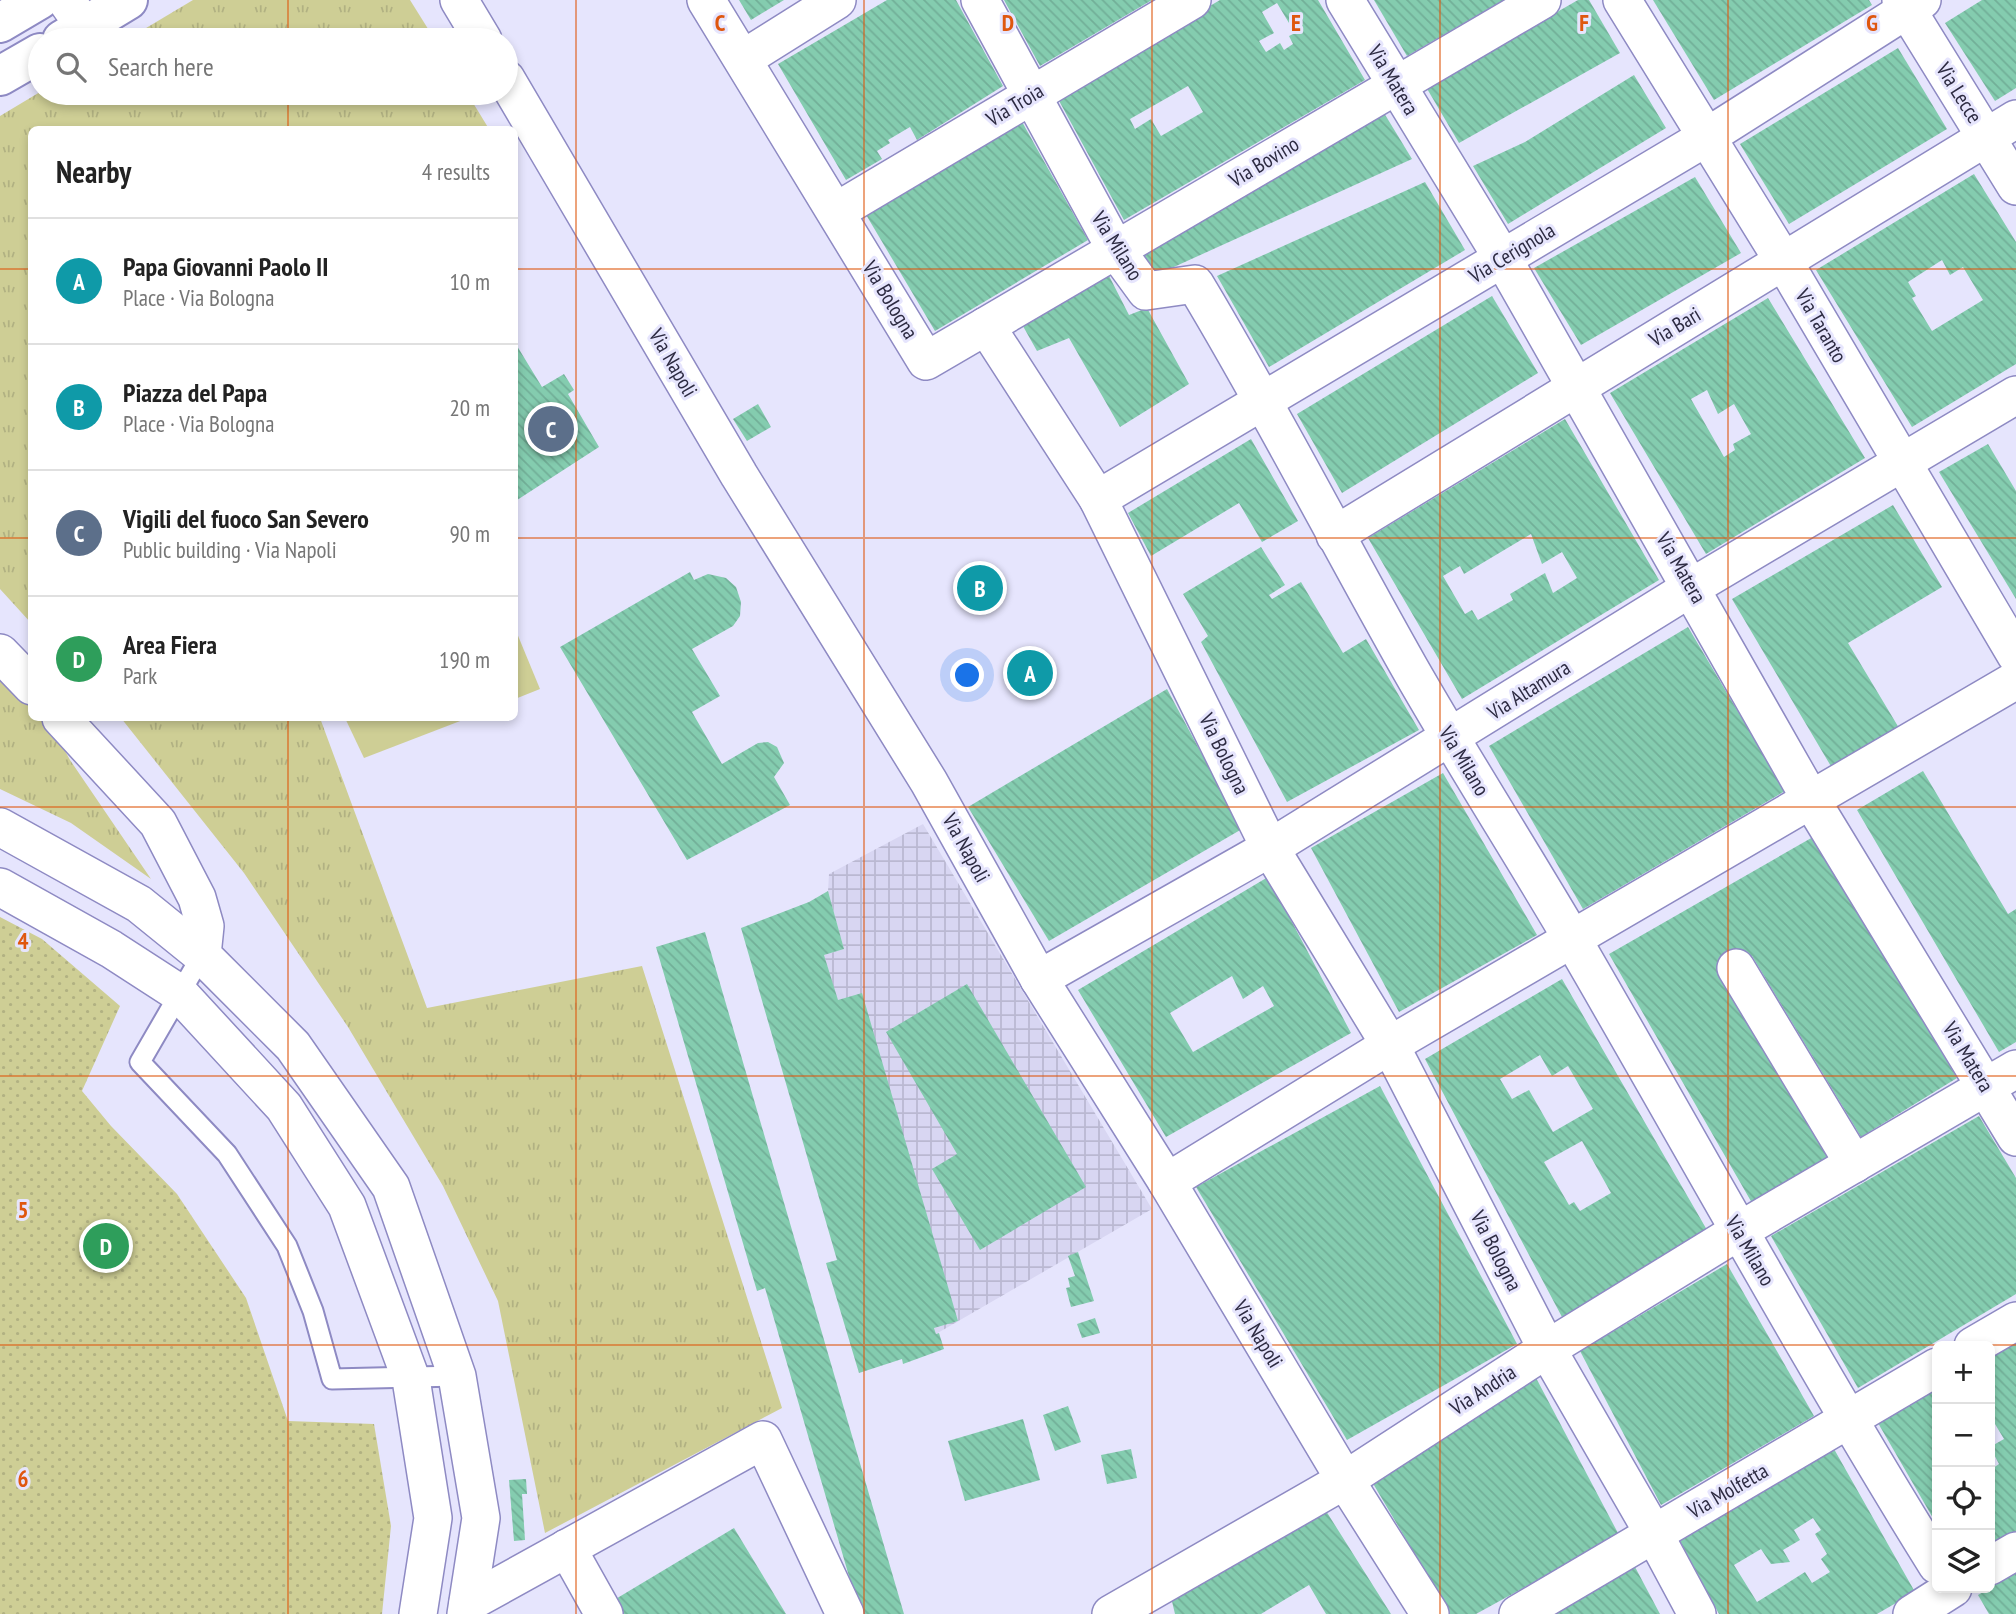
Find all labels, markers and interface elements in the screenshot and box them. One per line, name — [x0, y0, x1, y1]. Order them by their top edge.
text: C — [715, 8, 726, 37]
text: D — [1002, 8, 1014, 37]
text: E — [1291, 8, 1301, 37]
text: F — [1579, 8, 1589, 37]
text: G — [1866, 8, 1878, 37]
search box — [28, 28, 518, 105]
street label: Via Matera — [1361, 39, 1425, 120]
icon: search — [52, 48, 90, 86]
text: Search here — [108, 50, 214, 83]
street label: Via Lecce — [1930, 57, 1988, 128]
street label: Via Troia — [980, 77, 1048, 133]
street label: Via Bovino — [1223, 130, 1304, 193]
text: Nearby — [56, 152, 131, 191]
text: 4 results — [422, 157, 490, 186]
street label: Via Milano — [1085, 205, 1149, 285]
street label: Via Cerignola — [1463, 216, 1560, 289]
text: Papa Giovanni Paolo II — [123, 250, 328, 283]
street label: Via Bologna — [856, 255, 924, 344]
text: A — [73, 267, 85, 296]
text: 10 m — [449, 267, 490, 296]
text: Place · Via Bologna — [123, 283, 274, 312]
street label: Via Taranto — [1789, 283, 1853, 367]
street label: Via Bari — [1643, 301, 1706, 353]
street label: Via Napoli — [643, 323, 704, 402]
text: Piazza del Papa — [123, 376, 267, 409]
text: B — [73, 393, 85, 422]
text: 20 m — [449, 393, 490, 422]
pin: C — [528, 403, 574, 455]
text: Place · Via Bologna — [123, 409, 274, 438]
text: Vigili del fuoco San Severo — [123, 502, 369, 535]
text: C — [74, 519, 84, 548]
text: 90 m — [449, 519, 490, 548]
street label: Via Matera — [1650, 527, 1712, 608]
text: Public building · Via Napoli — [123, 535, 337, 564]
pin: B — [957, 562, 1003, 614]
text: Area Fiera — [123, 628, 217, 661]
text: D — [73, 645, 85, 674]
text: 190 m — [439, 645, 490, 674]
pin: A — [1007, 647, 1053, 699]
street label: Via Altamura — [1482, 654, 1575, 726]
your location — [950, 658, 984, 692]
text: Park — [123, 661, 157, 690]
street label: Via Bologna — [1193, 708, 1256, 799]
street label: Via Milano — [1433, 720, 1496, 801]
street label: Via Napoli — [936, 808, 996, 887]
text: 4 — [18, 926, 29, 955]
street label: Via Matera — [1936, 1016, 2000, 1097]
text: 5 — [18, 1195, 29, 1224]
street label: Via Bologna — [1464, 1205, 1528, 1296]
street label: Via Milano — [1719, 1210, 1781, 1291]
pin: D — [83, 1220, 129, 1272]
street label: Via Napoli — [1227, 1294, 1289, 1373]
map controls — [1932, 1341, 1995, 1593]
button: + — [1932, 1341, 1995, 1404]
street label: Via Andria — [1444, 1358, 1521, 1421]
button: − — [1932, 1404, 1995, 1467]
street label: Via Molfetta — [1682, 1457, 1773, 1525]
text: 6 — [18, 1464, 29, 1493]
button: locate — [1932, 1467, 1995, 1530]
button: layers — [1932, 1530, 1995, 1593]

